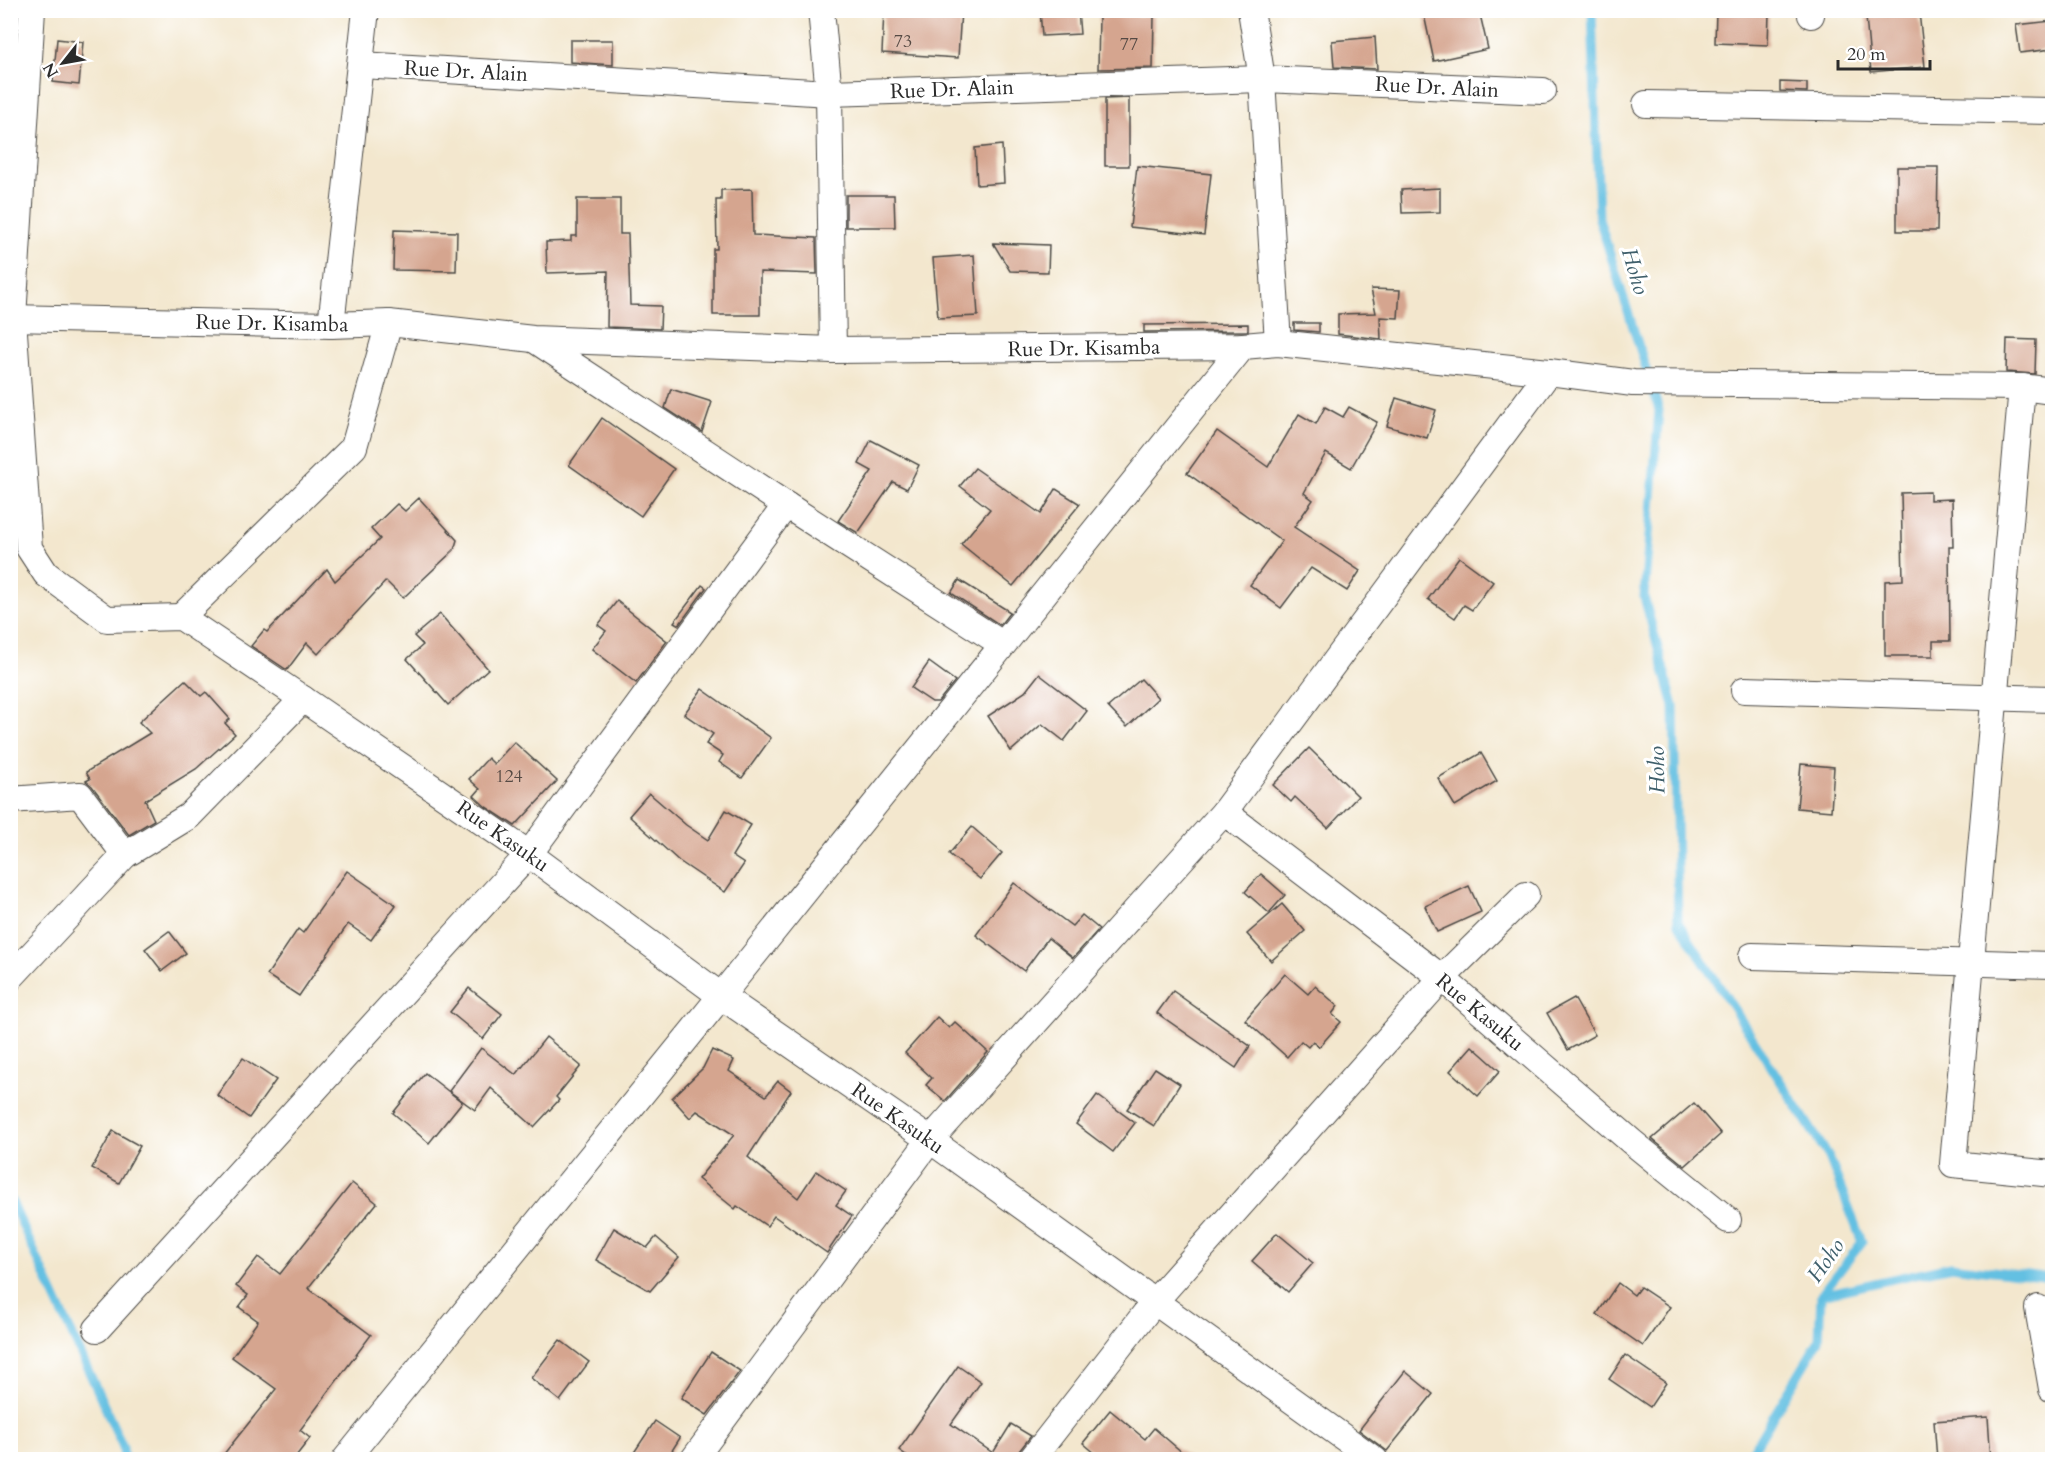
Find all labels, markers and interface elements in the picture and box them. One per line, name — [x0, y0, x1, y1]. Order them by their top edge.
house number: 73 — [894, 29, 912, 54]
house number: 77 — [1120, 32, 1138, 57]
north arrow — [33, 33, 93, 93]
scale bar — [1838, 33, 1930, 71]
text: 20 m — [1847, 42, 1886, 67]
street label: Rue Dr. Alain — [403, 54, 529, 89]
text: N — [38, 58, 64, 82]
street label: Rue Dr. Alain — [1374, 70, 1500, 105]
street label: Rue Dr. Alain — [889, 73, 1015, 106]
water label: Hoho — [1614, 244, 1656, 298]
street label: Rue Dr. Kisamba — [195, 308, 349, 339]
street label: Rue Dr. Kisamba — [1007, 333, 1161, 364]
water label: Hoho — [1642, 746, 1672, 794]
house number: 124 — [495, 764, 523, 789]
street label: Rue Kasuku — [450, 794, 555, 879]
street label: Rue Kasuku — [1429, 967, 1530, 1058]
street label: Rue Kasuku — [845, 1076, 950, 1161]
water label: Hoho — [1800, 1232, 1852, 1289]

